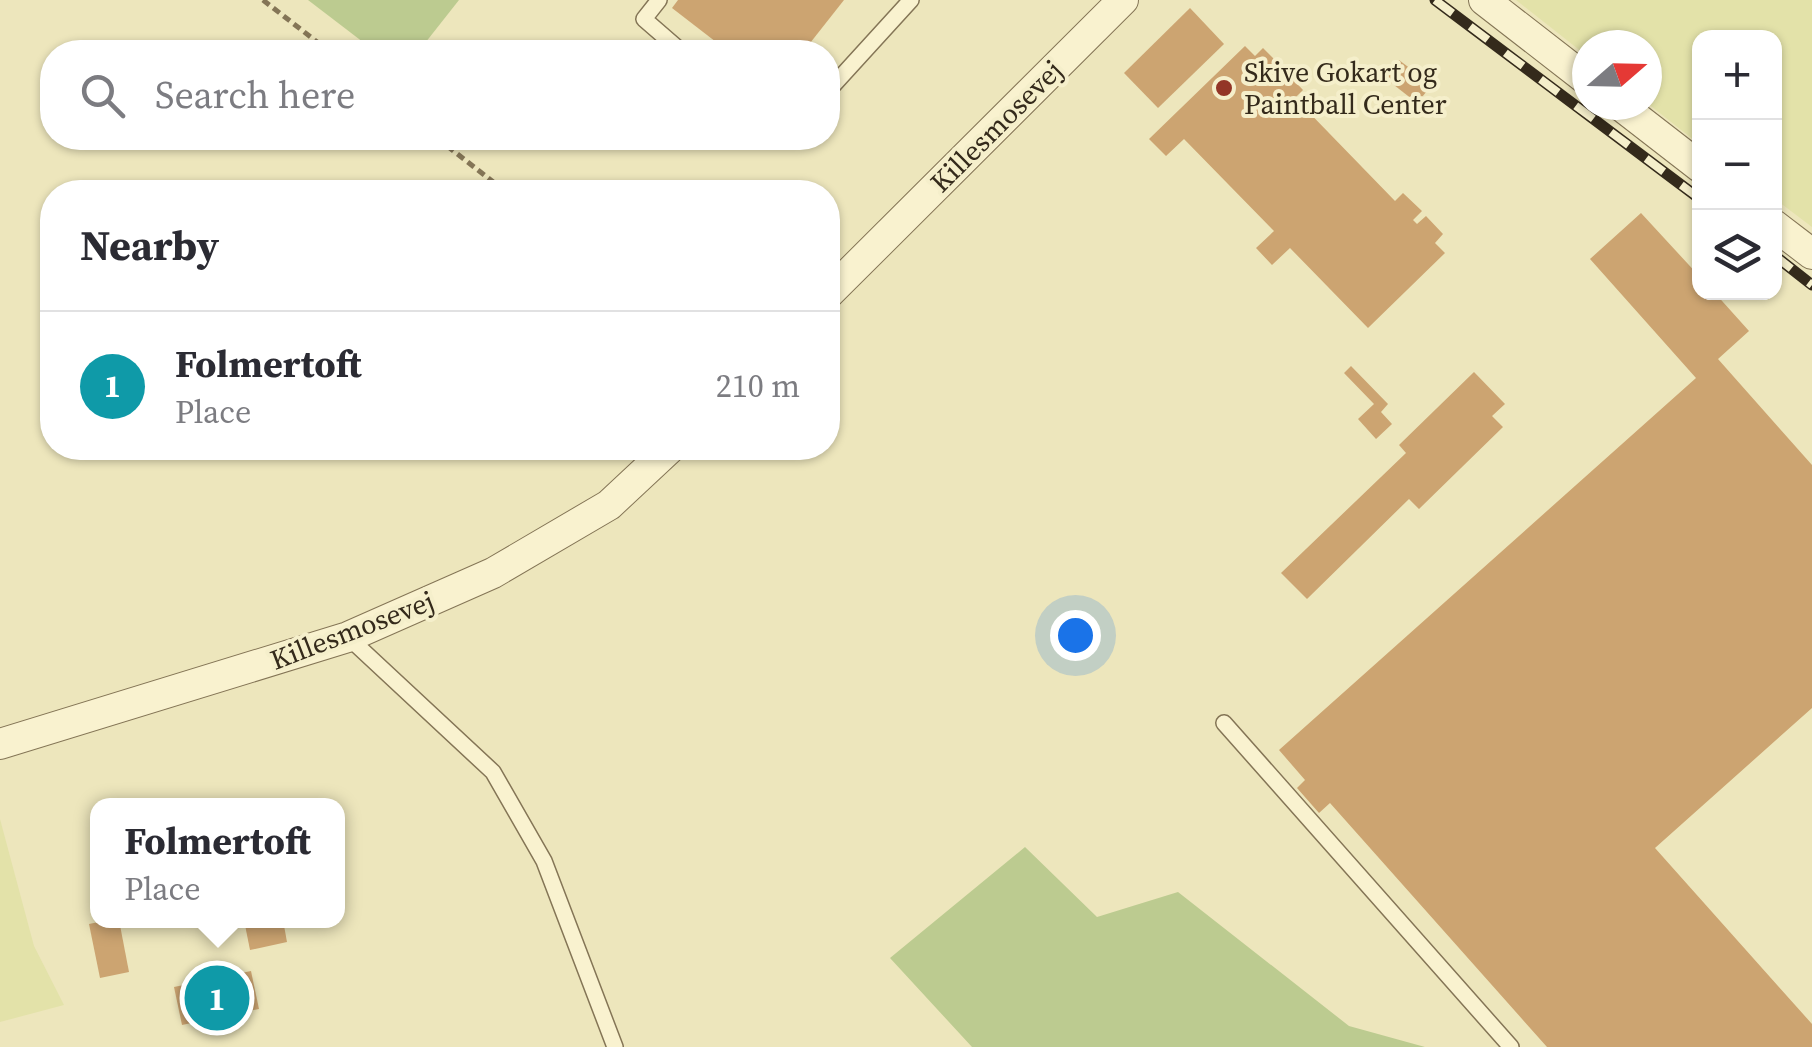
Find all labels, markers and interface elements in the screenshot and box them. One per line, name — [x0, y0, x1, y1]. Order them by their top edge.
north arrow — [1572, 30, 1662, 120]
map controls — [1692, 30, 1782, 300]
button: + — [1692, 30, 1782, 120]
search box — [40, 40, 840, 150]
street label: Killesmosevej — [922, 52, 1070, 200]
place label: Skive Gokart og Paintball Center — [1244, 53, 1447, 123]
icon: search — [75, 68, 130, 123]
text: Search here — [155, 69, 355, 121]
marker: Skive Gokart og Paintball Center — [1213, 77, 1235, 99]
button: − — [1692, 120, 1782, 210]
button: layers — [1692, 210, 1782, 300]
text: Nearby — [80, 216, 219, 274]
text: Folmertoft — [175, 338, 362, 390]
text: 1 — [104, 364, 121, 408]
text: 210 m — [716, 364, 800, 408]
text: Place — [175, 390, 251, 434]
street label: Killesmosevej — [265, 581, 439, 679]
your location — [1050, 610, 1101, 661]
popup — [90, 798, 345, 928]
text: Folmertoft — [124, 815, 311, 867]
text: Place — [124, 867, 200, 911]
pin: 1 — [184, 960, 250, 1036]

